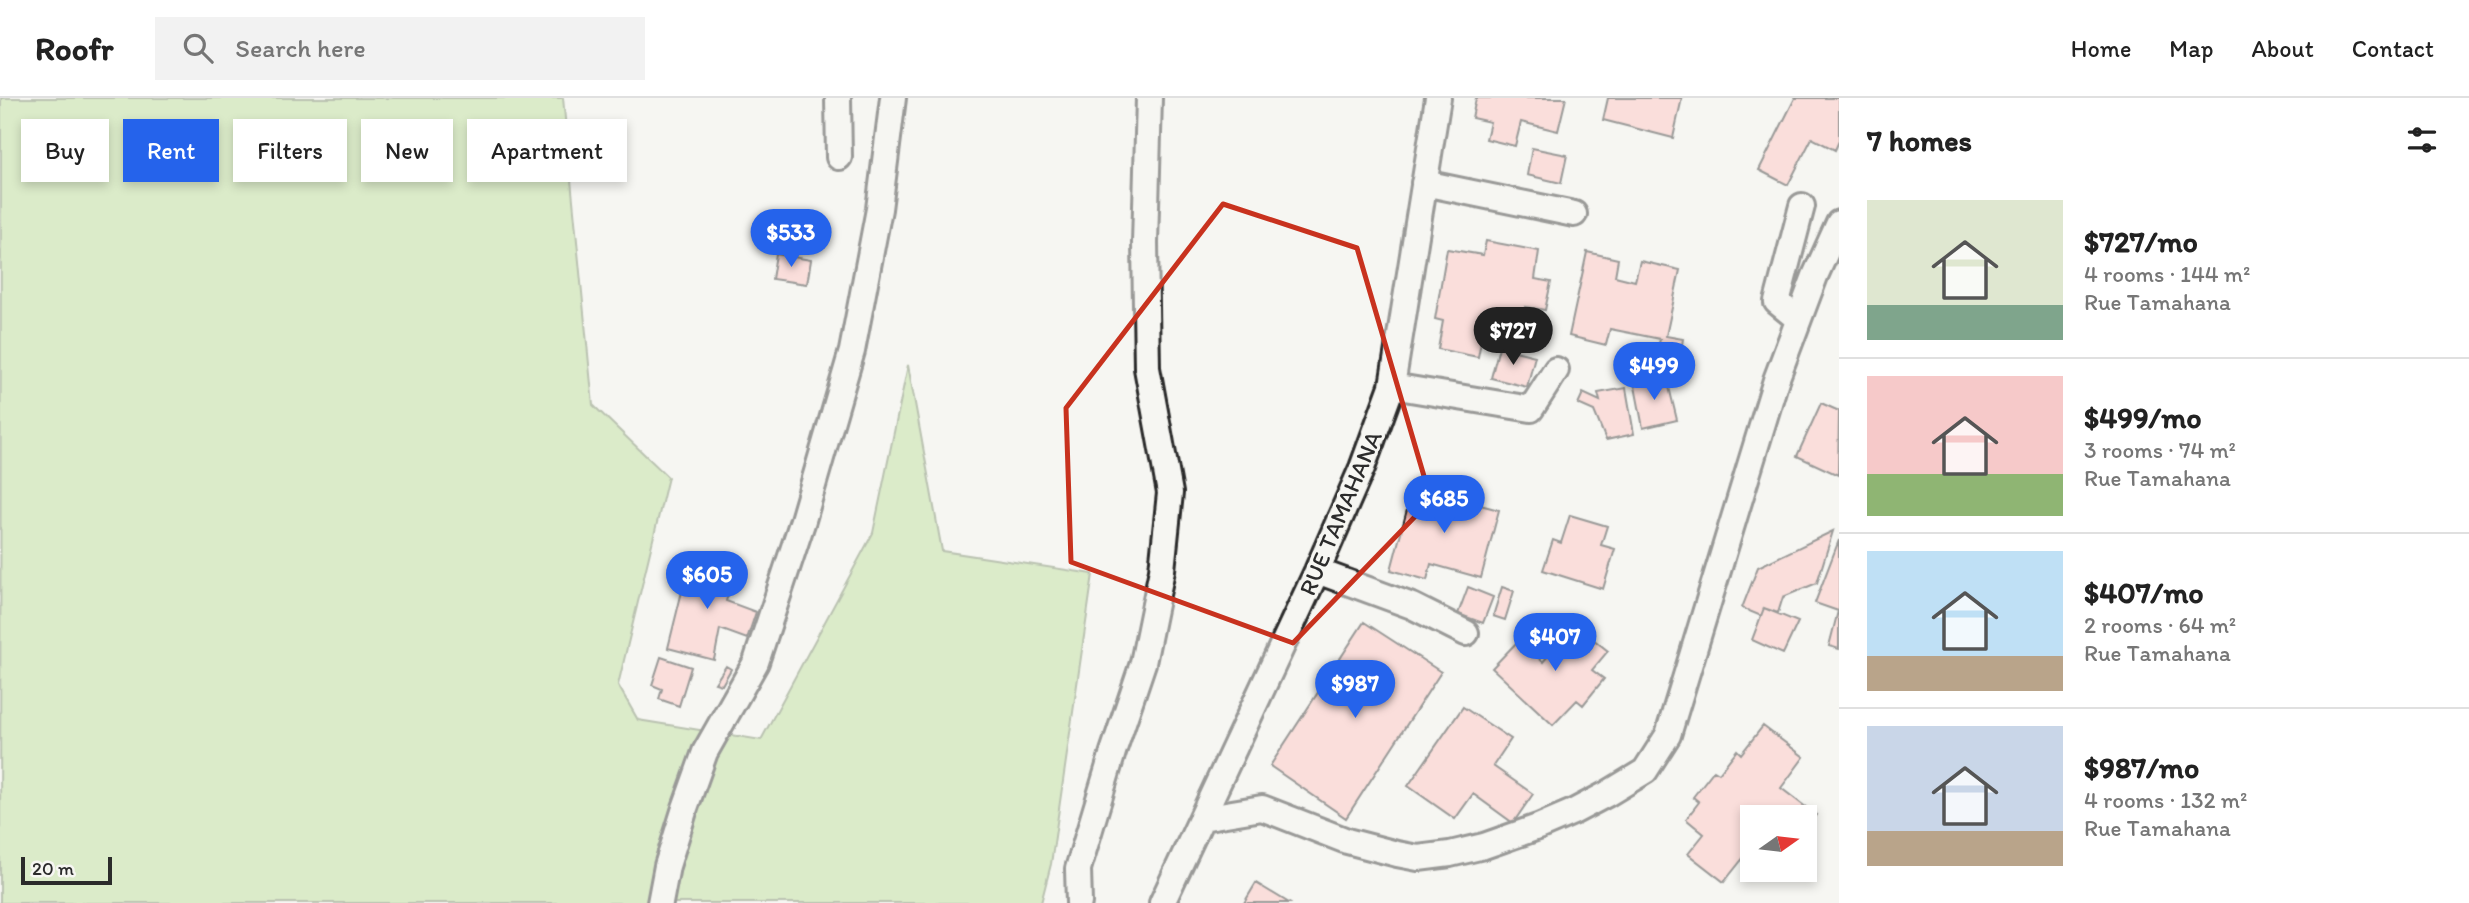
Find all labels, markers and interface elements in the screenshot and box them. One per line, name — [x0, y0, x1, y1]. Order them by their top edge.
search box — [155, 17, 645, 80]
text: Roofr — [35, 29, 113, 68]
icon: search — [179, 29, 217, 67]
text: Search here — [235, 32, 366, 64]
text: Home — [2071, 34, 2131, 63]
text: Map — [2169, 34, 2213, 63]
text: About — [2251, 34, 2314, 63]
text: Contact — [2352, 34, 2434, 63]
chip: Buy — [21, 119, 109, 182]
chip: Rent — [123, 119, 219, 182]
chip: Filters — [233, 119, 347, 182]
chip: New — [361, 119, 453, 182]
chip: Apartment — [467, 119, 627, 182]
icon: filters — [2403, 121, 2441, 159]
text: 7 homes — [1867, 122, 1972, 159]
pin: $533 — [750, 209, 832, 269]
text: $533 — [767, 218, 815, 246]
text: $727/mo — [2084, 223, 2198, 260]
icon: home — [1923, 228, 2007, 312]
text: 4 rooms · 144 m² — [2084, 260, 2250, 288]
text: Rue Tamahana — [2084, 288, 2231, 316]
pin: $727 — [1472, 308, 1554, 367]
text: $727 — [1490, 316, 1536, 344]
pin: $499 — [1613, 342, 1695, 402]
text: $499 — [1629, 351, 1679, 379]
text: $499/mo — [2084, 399, 2202, 436]
icon: home — [1923, 404, 2007, 488]
street label: RUE TAMAHANA — [1292, 426, 1388, 600]
text: 3 rooms · 74 m² — [2084, 436, 2236, 464]
text: Rue Tamahana — [2084, 464, 2231, 492]
pin: $685 — [1403, 476, 1485, 535]
text: $685 — [1420, 484, 1468, 512]
pin: $605 — [666, 552, 748, 611]
text: $605 — [682, 560, 732, 588]
text: $407/mo — [2084, 574, 2204, 611]
icon: home — [1923, 579, 2007, 663]
text: 2 rooms · 64 m² — [2084, 611, 2236, 639]
pin: $407 — [1514, 614, 1596, 673]
text: $407 — [1529, 622, 1581, 650]
text: Rue Tamahana — [2084, 639, 2231, 667]
pin: $987 — [1314, 660, 1396, 720]
text: $987 — [1331, 669, 1379, 697]
text: $987/mo — [2084, 749, 2199, 786]
icon: home — [1923, 754, 2007, 838]
text: 4 rooms · 132 m² — [2084, 786, 2247, 814]
north arrow — [1740, 805, 1816, 882]
map controls — [1740, 805, 1817, 882]
text: Rue Tamahana — [2084, 814, 2231, 842]
scale bar — [21, 854, 112, 886]
text: 20 m — [32, 857, 74, 880]

